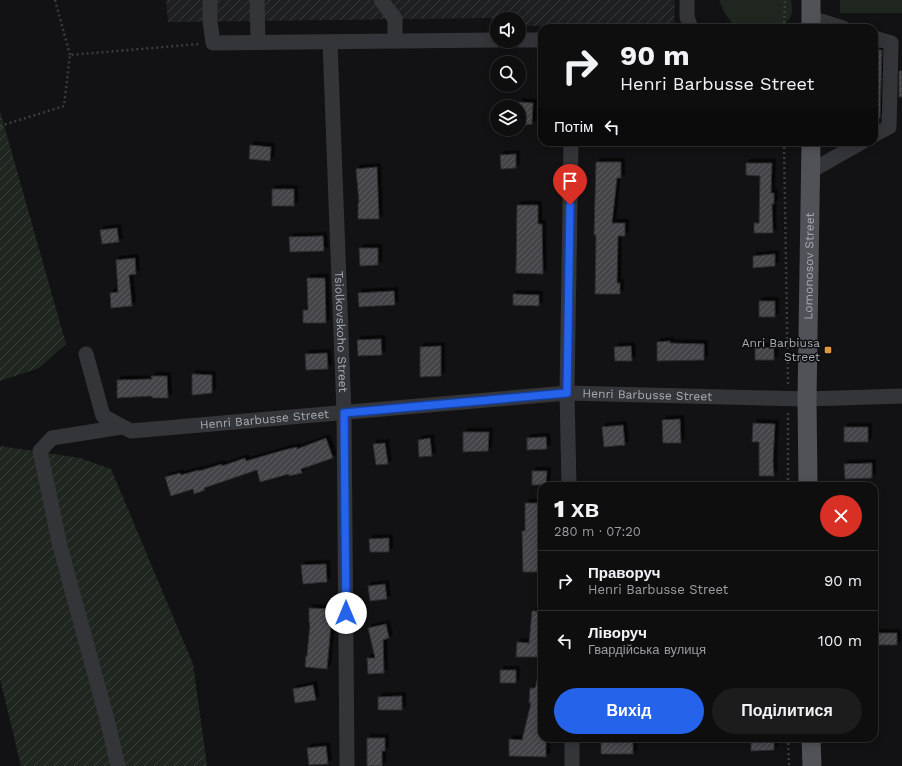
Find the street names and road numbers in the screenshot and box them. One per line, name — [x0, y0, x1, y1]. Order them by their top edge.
street label: Lomonosov Street — [801, 212, 817, 320]
street label: Tsiolkovskoho Street — [332, 271, 350, 393]
street label: Henri Barbusse Street — [582, 386, 712, 404]
street label: Henri Barbusse Street — [199, 407, 330, 432]

